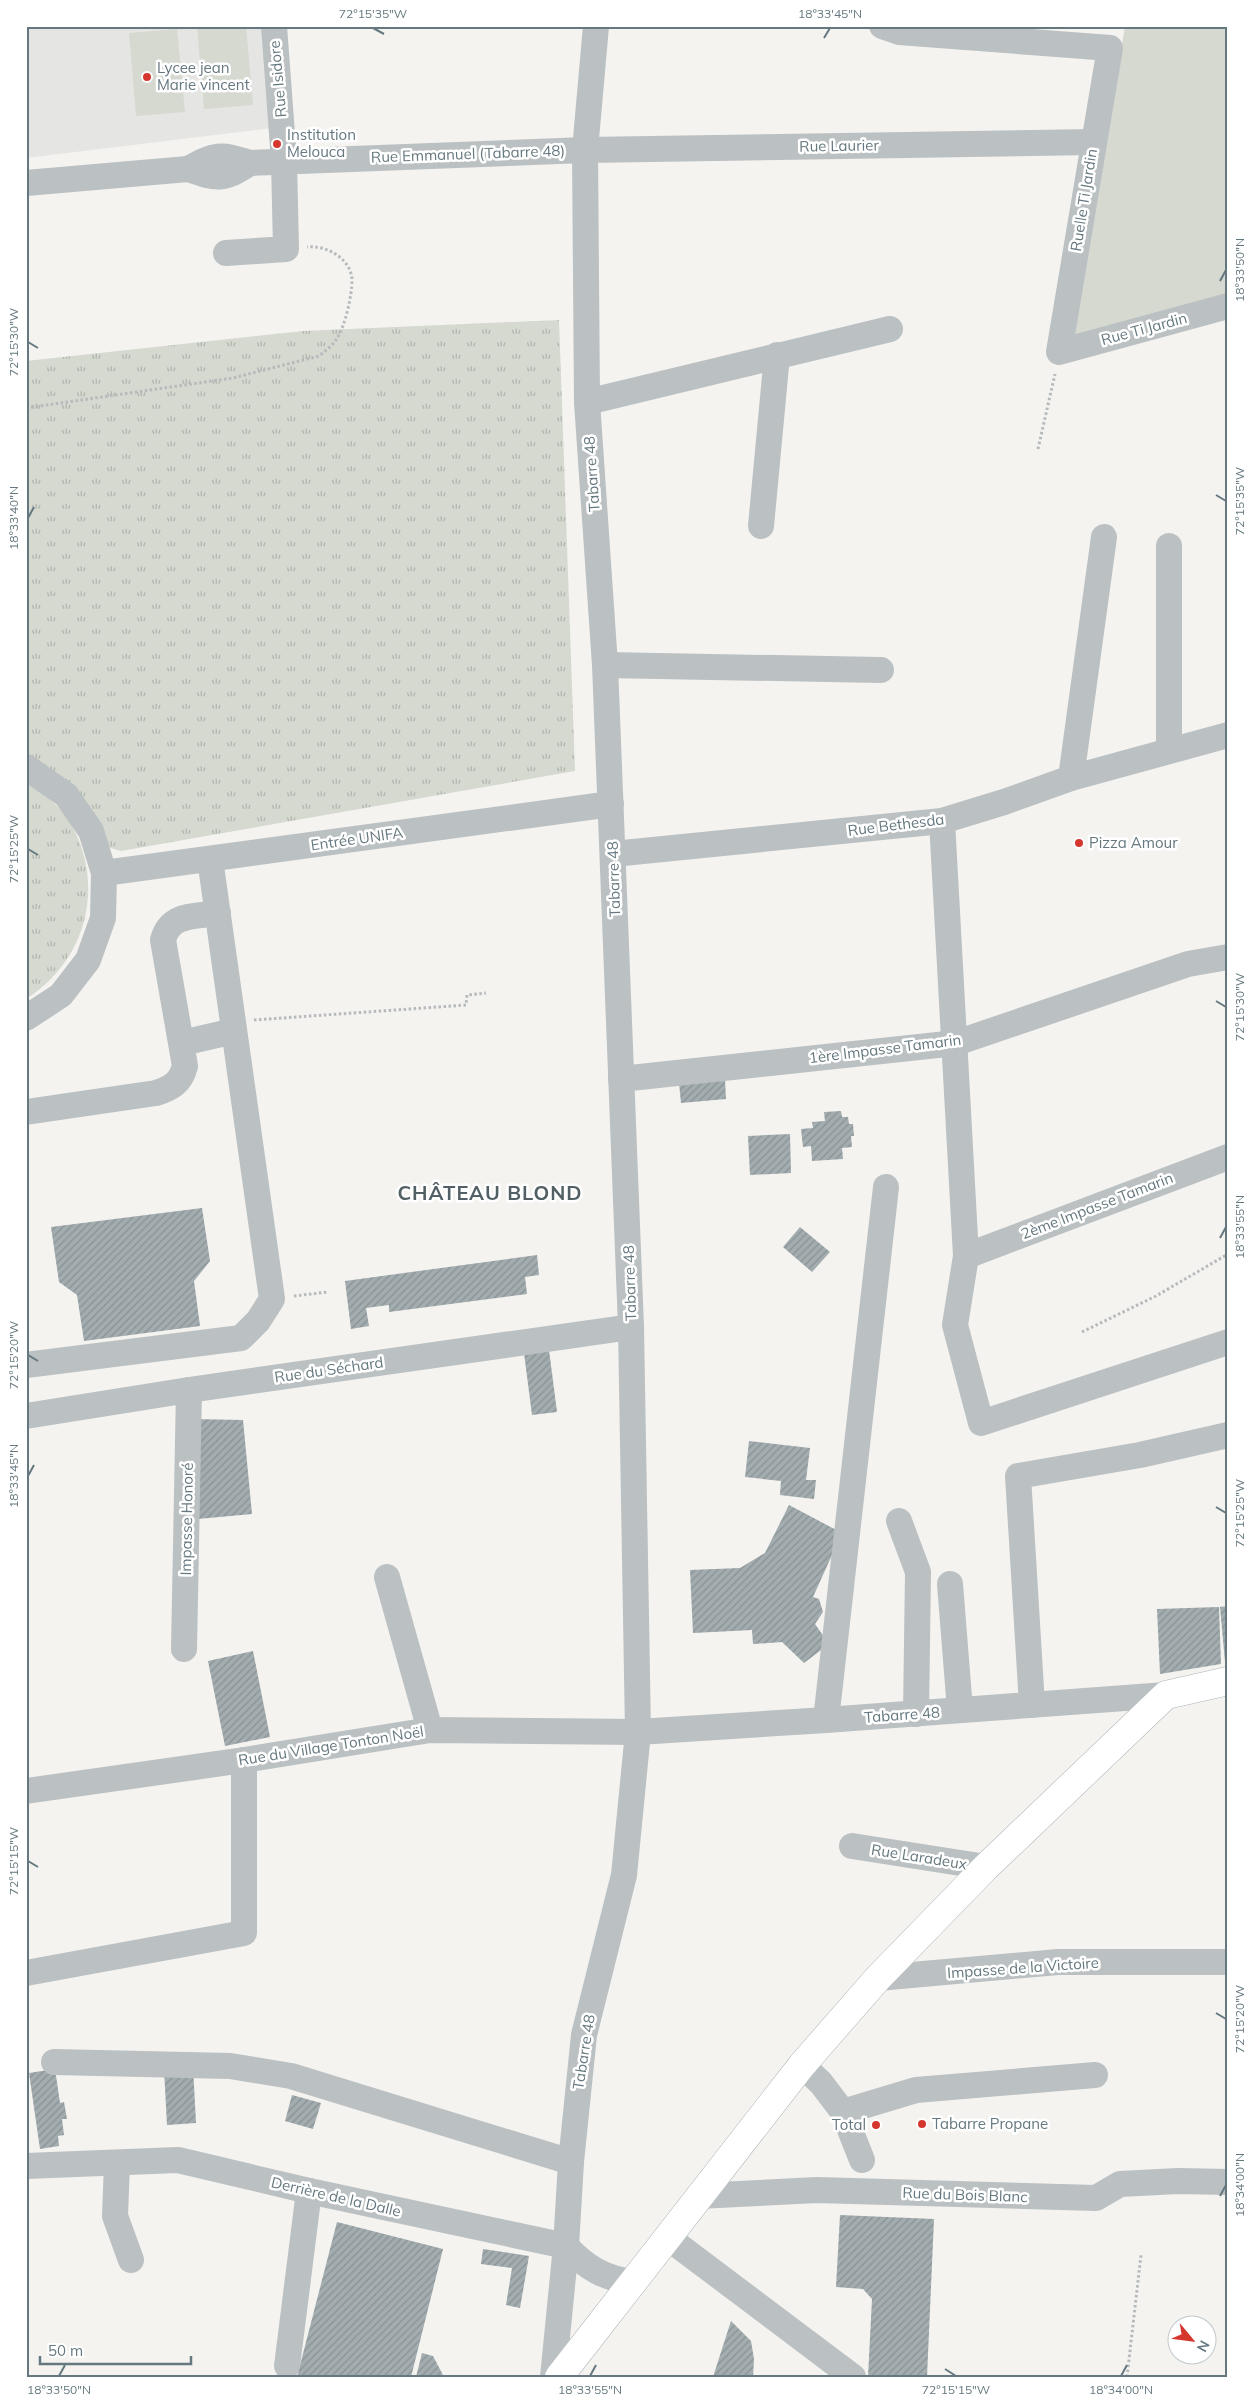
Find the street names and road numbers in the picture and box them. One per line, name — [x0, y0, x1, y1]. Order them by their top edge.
street label: Rue Isidore — [265, 40, 290, 118]
street label: Rue Laurier — [799, 135, 879, 156]
street label: Rue Emmanuel (Tabarre 48) — [371, 141, 565, 166]
street label: Ruelle Ti Jardin — [1066, 147, 1101, 253]
street label: Rue Ti Jardin — [1099, 308, 1189, 349]
street label: Tabarre 48 — [579, 436, 604, 513]
street label: Rue Bethesda — [847, 809, 945, 840]
street label: Entrée UNIFA — [310, 823, 404, 854]
street label: Tabarre 48 — [603, 841, 624, 917]
street label: 1ère Impasse Tamarin — [808, 1030, 962, 1067]
street label: 2ème Impasse Tamarin — [1018, 1168, 1176, 1243]
street label: Tabarre 48 — [619, 1245, 640, 1321]
street label: Rue du Séchard — [273, 1352, 385, 1387]
street label: Impasse Honoré — [176, 1462, 197, 1576]
street label: Tabarre 48 — [863, 1702, 940, 1727]
street label: Rue du Village Tonton Noël — [237, 1721, 425, 1770]
street label: Rue Laradeux — [870, 1840, 968, 1873]
street label: Impasse de la Victoire — [947, 1953, 1099, 1982]
street label: Tabarre 48 — [568, 2013, 599, 2091]
street label: Derrière de la Dalle — [269, 2172, 403, 2221]
street label: Rue du Bois Blanc — [902, 2183, 1028, 2206]

